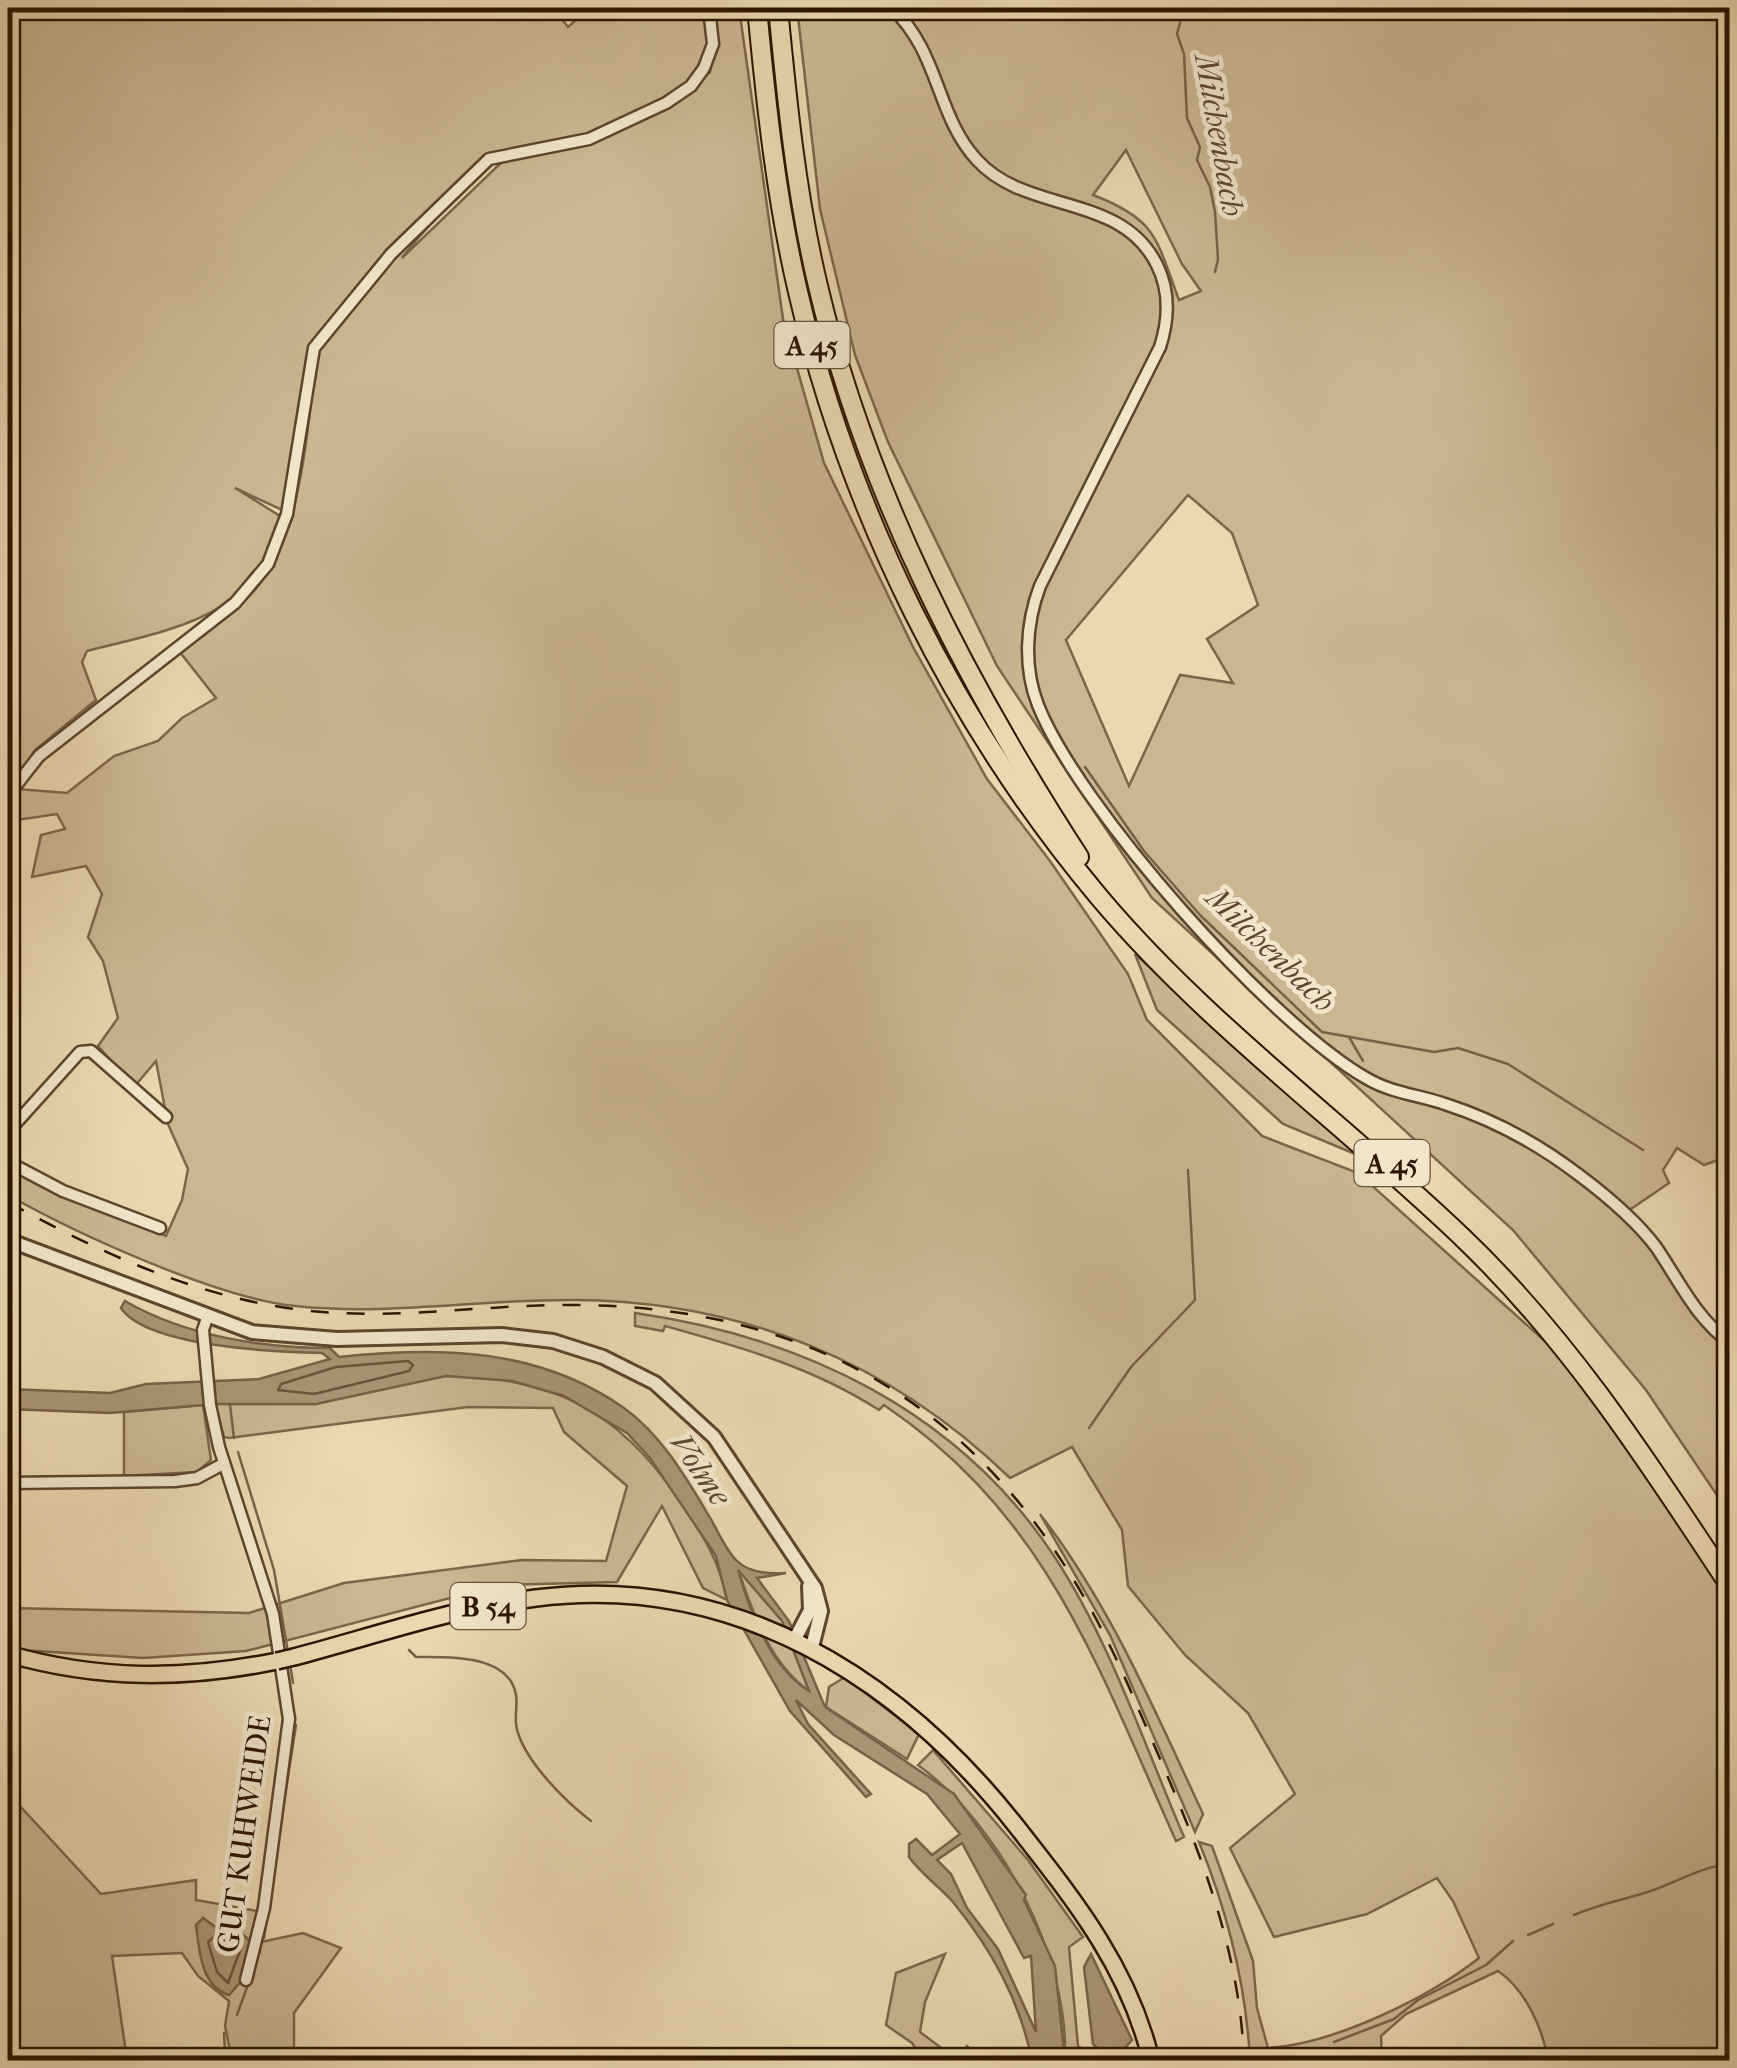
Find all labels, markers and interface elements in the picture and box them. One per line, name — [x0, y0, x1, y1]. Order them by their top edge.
water label: Milchenbach — [1187, 49, 1252, 219]
road number: A 45 — [774, 322, 850, 368]
water label: Milchenbach — [1197, 878, 1342, 1020]
road number: A 45 — [1354, 1140, 1430, 1186]
water label: Volme — [663, 1426, 739, 1514]
road number: B 54 — [450, 1583, 526, 1629]
street label: GUT KUHWEIDE — [211, 1713, 278, 1955]

